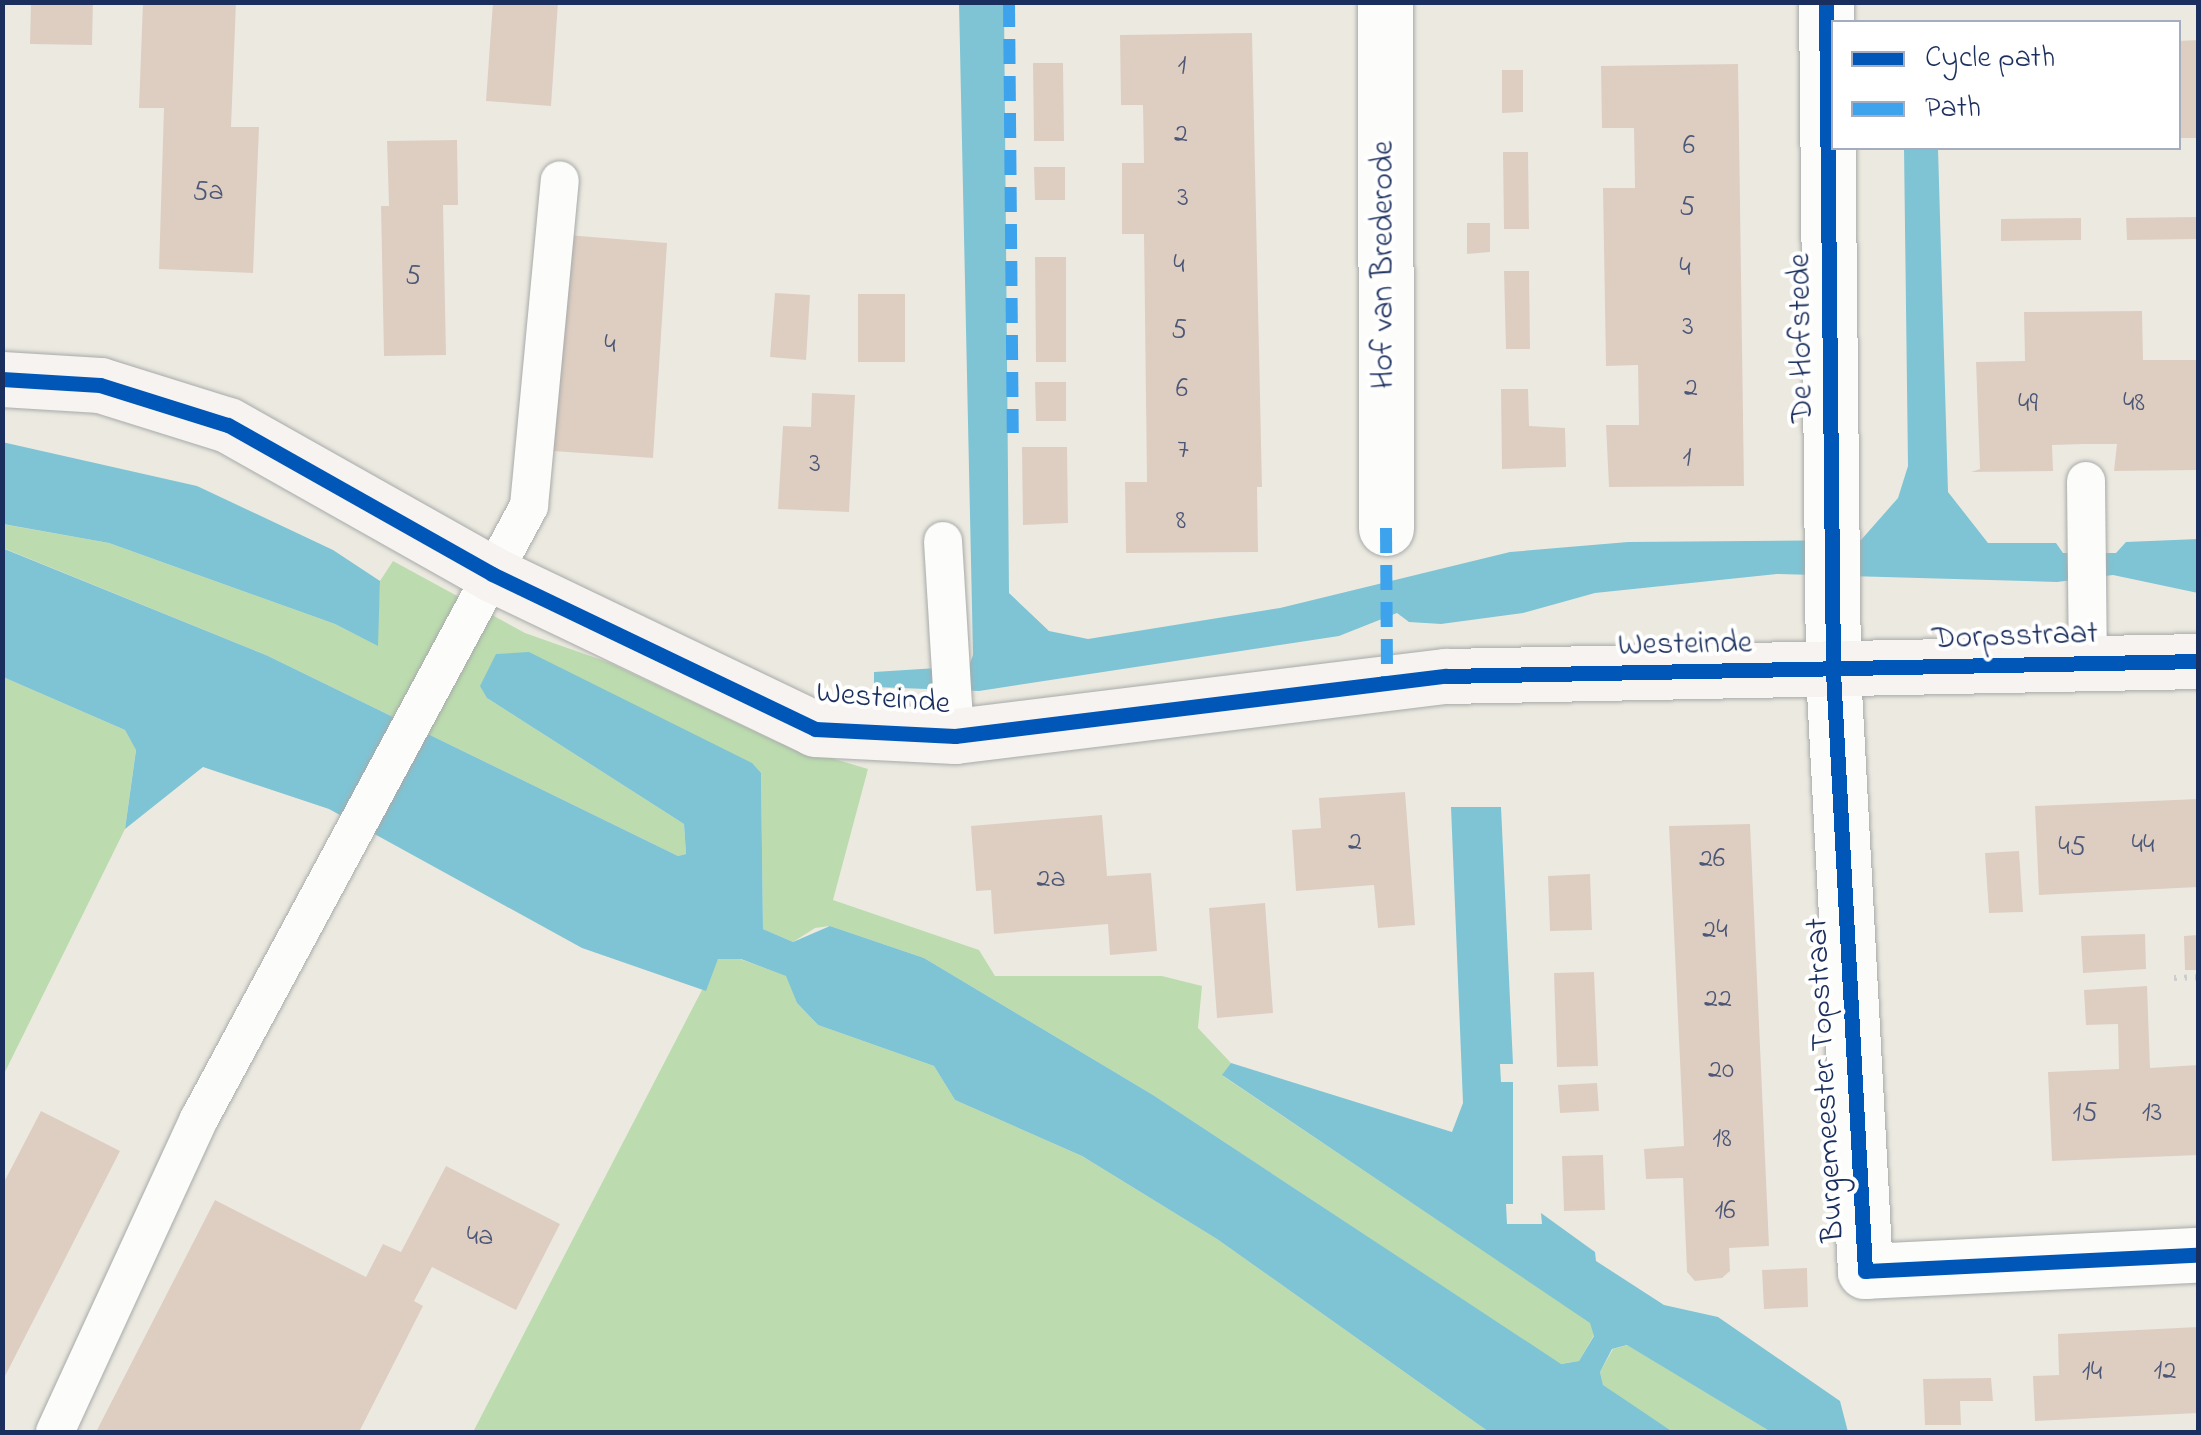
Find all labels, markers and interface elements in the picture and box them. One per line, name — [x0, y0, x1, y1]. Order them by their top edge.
legend — [1831, 20, 2181, 150]
text: Cycle path — [1925, 37, 2055, 81]
house number: 1 — [1178, 50, 1186, 84]
text: Path — [1925, 87, 1981, 131]
house number: 2 — [1174, 118, 1188, 152]
house number: 6 — [1683, 130, 1695, 164]
street label: Hof van Brederode — [1366, 141, 1404, 389]
house number: 5a — [192, 176, 224, 210]
house number: 3 — [1177, 182, 1189, 216]
house number: 5 — [1679, 191, 1695, 225]
house number: 4 — [1173, 249, 1185, 283]
house number: 4 — [1679, 252, 1691, 286]
street label: De Hofstede — [1782, 253, 1824, 423]
house number: 5 — [405, 260, 421, 294]
house number: 3 — [1682, 311, 1694, 345]
house number: 5 — [1171, 314, 1187, 348]
house number: 4 — [604, 329, 616, 363]
house number: 2 — [1684, 372, 1698, 406]
house number: 6 — [1176, 373, 1188, 407]
house number: 48 — [2123, 387, 2145, 421]
house number: 49 — [2018, 388, 2038, 422]
house number: 7 — [1177, 434, 1189, 468]
house number: 1 — [1683, 442, 1691, 476]
house number: 3 — [809, 448, 821, 482]
house number: 8 — [1176, 505, 1186, 539]
street label: Dorpsstraat — [1931, 616, 2099, 660]
street label: Westeinde — [1617, 626, 1753, 666]
street label: Westeinde — [814, 675, 952, 725]
house number: 2 — [1348, 826, 1362, 860]
house number: 44 — [2131, 829, 2155, 863]
house number: 45 — [2058, 831, 2086, 865]
house number: 26 — [1699, 843, 1725, 877]
house number: 2a — [1036, 863, 1066, 897]
house number: 24 — [1702, 914, 1728, 948]
street label: Burgemeester Topstraat — [1799, 917, 1855, 1243]
house number: 22 — [1704, 983, 1732, 1017]
house number: 20 — [1708, 1054, 1734, 1088]
house number: 15 — [2073, 1097, 2097, 1131]
house number: 13 — [2142, 1097, 2162, 1131]
house number: 18 — [1712, 1123, 1732, 1157]
house number: 16 — [1714, 1195, 1736, 1229]
house number: 4a — [467, 1221, 493, 1255]
house number: 12 — [2154, 1355, 2176, 1389]
house number: 14 — [2082, 1356, 2102, 1390]

